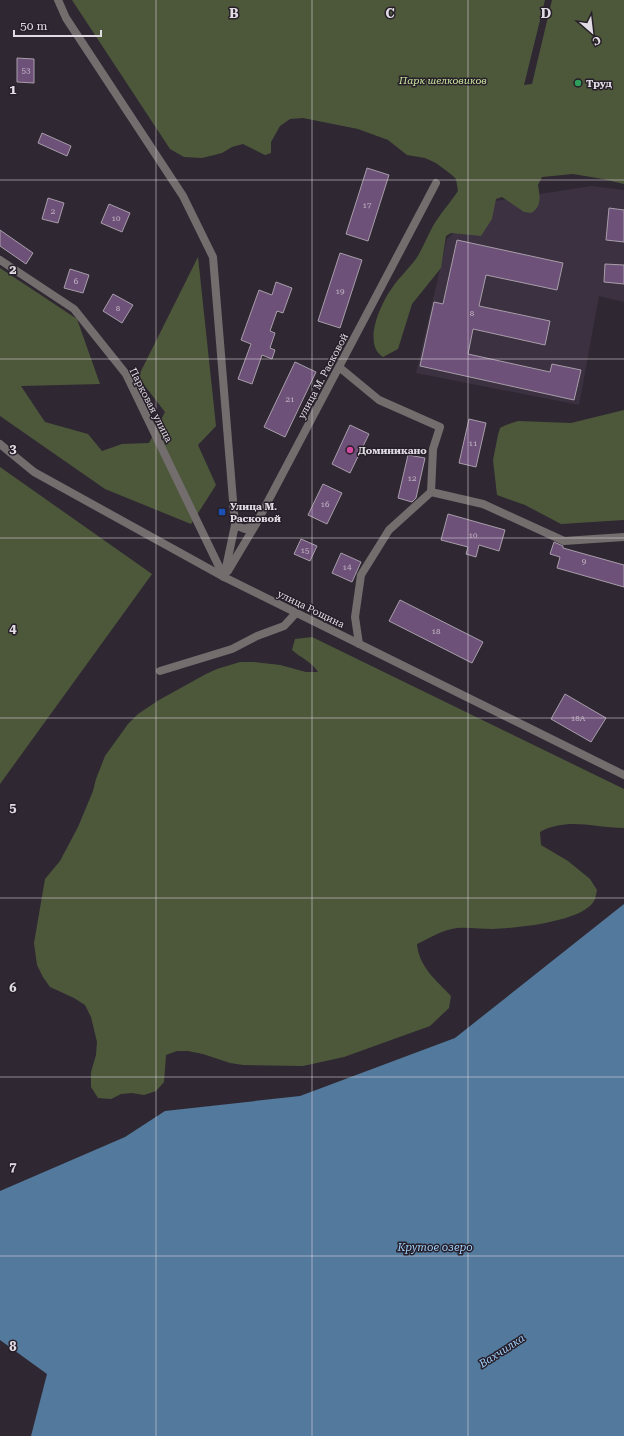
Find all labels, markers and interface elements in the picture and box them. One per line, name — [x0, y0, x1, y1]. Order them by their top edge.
text: B — [229, 6, 239, 21]
text: C — [385, 6, 395, 21]
text: D — [541, 6, 551, 21]
scale bar — [14, 12, 101, 38]
north arrow — [572, 12, 612, 52]
text: 50 m — [20, 19, 47, 33]
text: С — [590, 33, 603, 48]
house number: 53 — [22, 66, 31, 75]
park label: Парк шелковиков — [398, 75, 487, 86]
marker: Труд — [573, 78, 583, 88]
place label: Труд — [586, 78, 613, 89]
text: 1 — [9, 82, 17, 97]
house number: 17 — [363, 201, 372, 210]
house number: 2 — [51, 207, 56, 216]
house number: 10 — [112, 214, 121, 223]
text: 2 — [9, 262, 17, 277]
house number: 6 — [74, 277, 79, 286]
house number: 19 — [336, 287, 345, 296]
house number: 8 — [116, 304, 121, 313]
house number: 8 — [470, 309, 475, 318]
street label: улица М. Расковой — [296, 331, 350, 421]
street label: Парковая улица — [127, 366, 175, 445]
house number: 21 — [286, 395, 295, 404]
house number: 11 — [469, 439, 478, 448]
text: 3 — [9, 441, 17, 456]
marker: Доминикано — [345, 445, 355, 455]
place label: Доминикано — [358, 445, 427, 456]
house number: 12 — [408, 474, 417, 483]
house number: 16 — [321, 500, 330, 509]
place label: Улица М. Расковой — [230, 501, 281, 524]
marker: Улица М. Расковой — [217, 507, 227, 517]
house number: 10 — [469, 531, 478, 540]
house number: 15 — [301, 546, 310, 555]
house number: 9 — [582, 557, 587, 566]
house number: 14 — [343, 563, 352, 572]
street label: улица Рощина — [276, 588, 347, 630]
text: 4 — [9, 621, 17, 636]
house number: 18 — [432, 627, 441, 636]
house number: 18А — [571, 714, 586, 723]
text: 5 — [9, 800, 17, 815]
text: 6 — [9, 980, 17, 995]
text: 7 — [9, 1159, 17, 1174]
water label: Крутое озеро — [396, 1241, 473, 1254]
water label: Вахчилка — [476, 1331, 528, 1371]
text: 8 — [9, 1339, 17, 1354]

